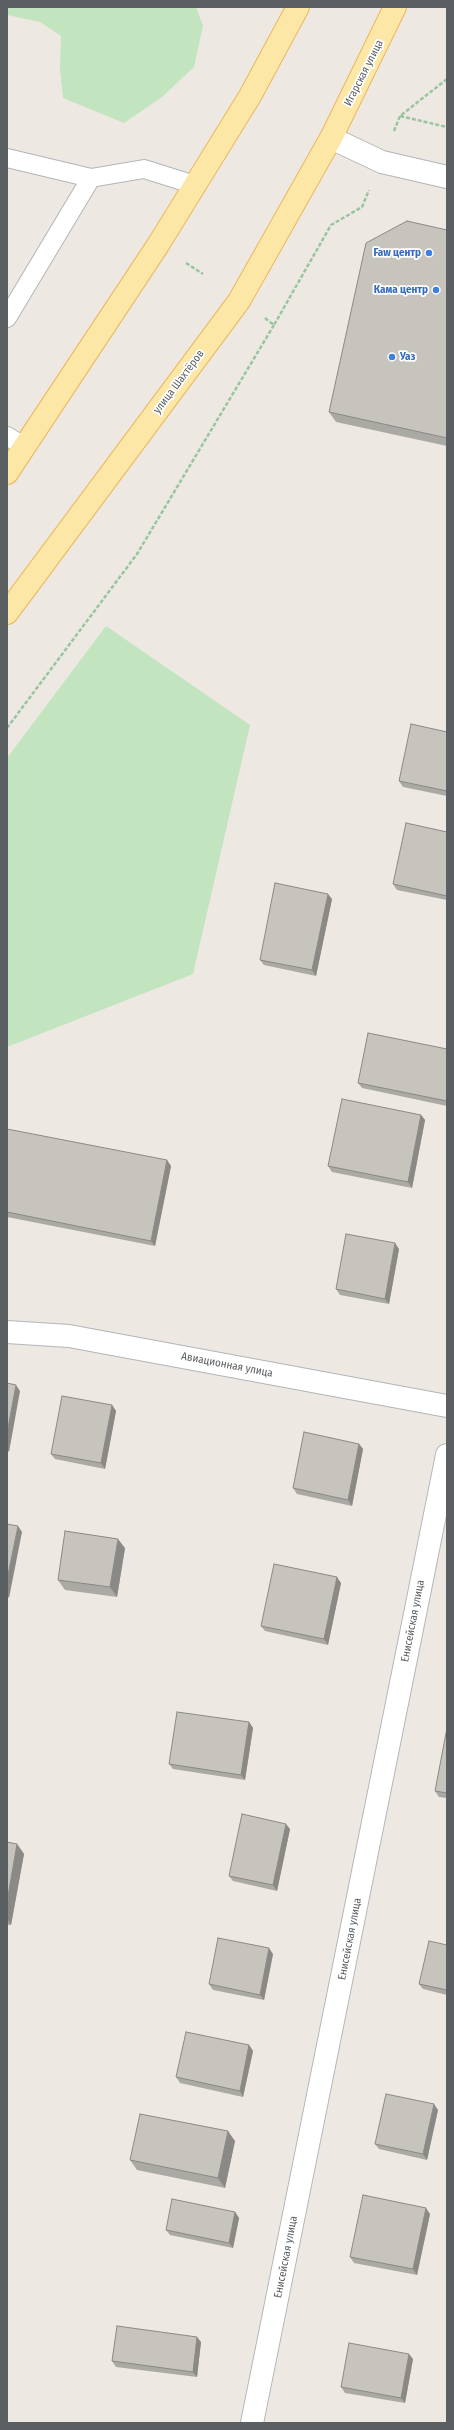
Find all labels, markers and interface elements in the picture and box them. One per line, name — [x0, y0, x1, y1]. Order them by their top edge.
street label: Игарская улица — [342, 38, 386, 108]
place label: Faw центр — [374, 246, 421, 260]
marker: Faw центр — [424, 248, 434, 258]
place label: Кама центр — [374, 283, 428, 297]
marker: Кама центр — [431, 285, 441, 295]
street label: улица Шахтёров — [151, 348, 207, 416]
place label: Уаз — [400, 350, 416, 364]
marker: Уаз — [387, 352, 397, 362]
street label: Авиационная улица — [180, 1350, 274, 1380]
street label: Енисейская улица — [399, 1579, 427, 1663]
street label: Енисейская улица — [336, 1897, 364, 1981]
street label: Енисейская улица — [272, 2215, 300, 2299]

